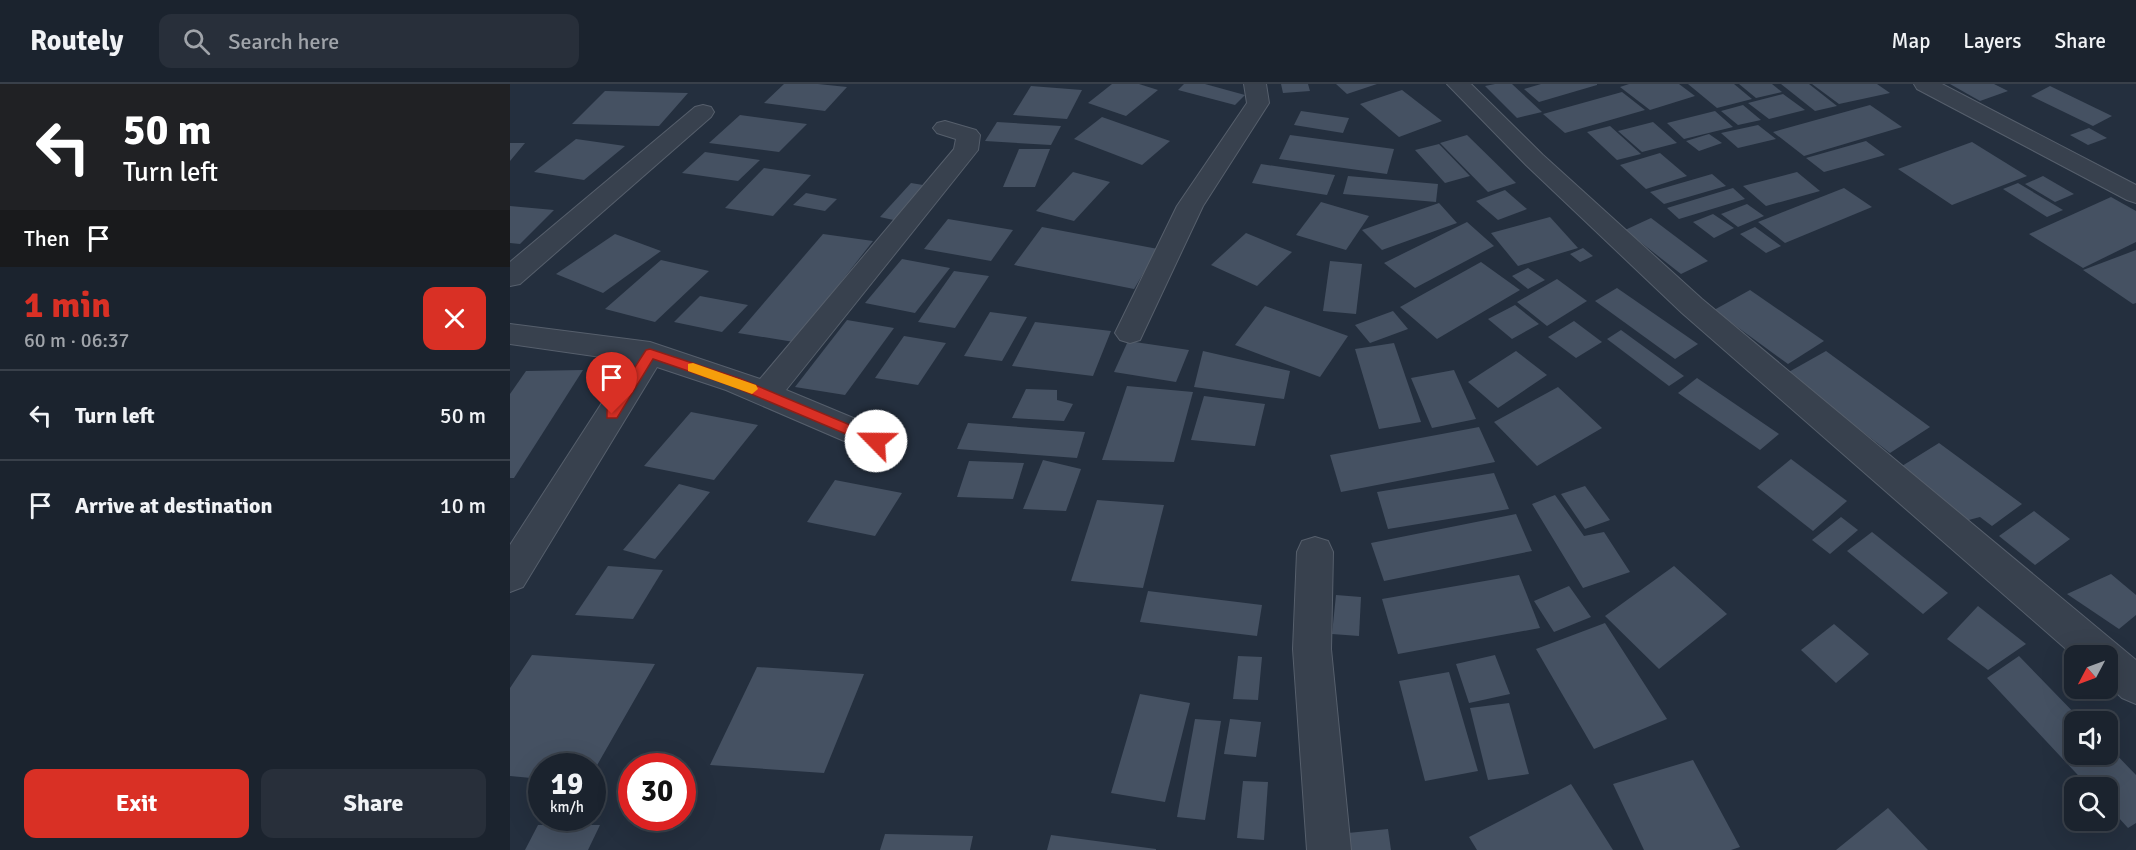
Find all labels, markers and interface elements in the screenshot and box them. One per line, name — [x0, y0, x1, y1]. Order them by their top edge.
search box — [159, 14, 579, 68]
text: Routely — [30, 24, 123, 58]
icon: search — [180, 25, 213, 58]
text: Search here — [228, 28, 339, 55]
text: Map — [1892, 28, 1930, 54]
text: Layers — [1963, 28, 2021, 54]
text: Share — [2054, 28, 2106, 54]
text: 50 m — [123, 105, 212, 156]
icon: left — [24, 108, 102, 186]
text: Turn left — [123, 156, 218, 189]
icon: arrive — [82, 222, 115, 255]
text: Then — [24, 225, 70, 252]
text: 1 min — [24, 283, 111, 328]
button: close — [423, 287, 486, 350]
text: 60 m · 06:37 — [24, 328, 129, 353]
pin — [586, 352, 637, 414]
icon: arrive — [595, 361, 628, 394]
icon: left — [24, 399, 57, 432]
text: Turn left — [75, 402, 155, 429]
text: 50 m — [440, 402, 486, 429]
position arrow — [844, 409, 908, 473]
icon: arrive — [24, 489, 57, 522]
text: Arrive at destination — [75, 492, 272, 519]
text: 10 m — [440, 492, 486, 519]
north arrow — [2064, 645, 2118, 699]
map controls — [2064, 645, 2118, 831]
button: sound — [2064, 711, 2118, 765]
speed limit sign: 30 — [618, 753, 696, 831]
text: 19 — [551, 766, 583, 803]
button: Exit — [24, 769, 249, 838]
button: Share — [261, 769, 486, 838]
button: search — [2064, 777, 2118, 831]
text: km/h — [550, 798, 584, 816]

